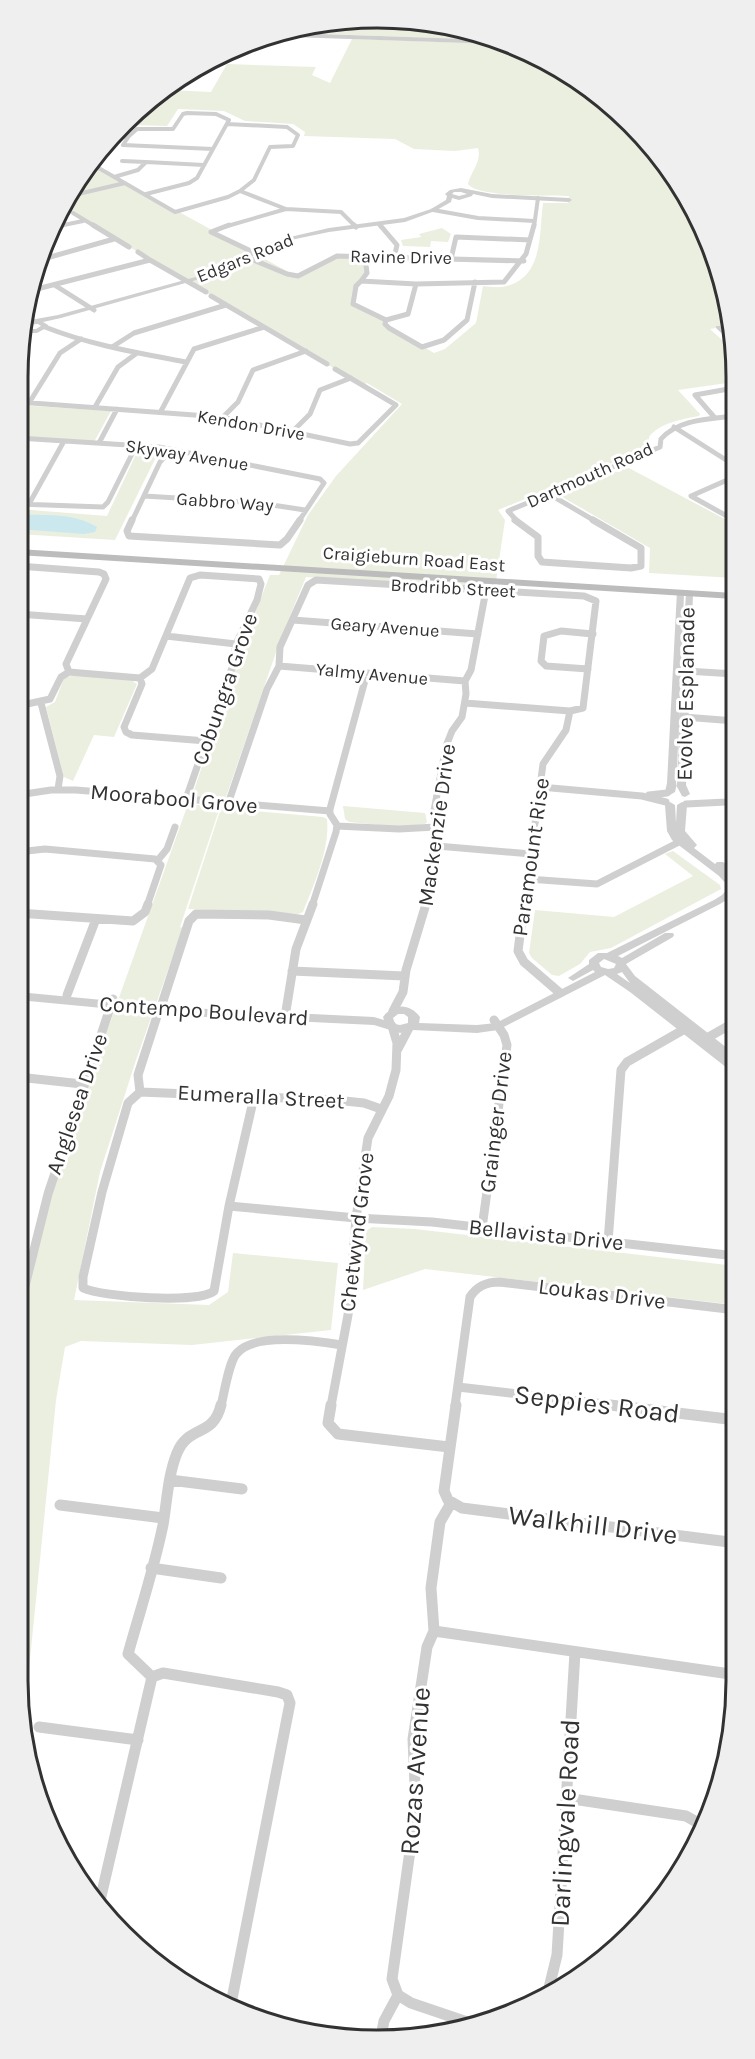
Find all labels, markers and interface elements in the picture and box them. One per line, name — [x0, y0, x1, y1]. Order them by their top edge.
street label: Edgars Road — [193, 229, 297, 287]
street label: Ravine Drive — [350, 245, 452, 269]
street label: Kendon Drive — [196, 405, 306, 445]
street label: Skyway Avenue — [124, 434, 250, 476]
street label: Dartmouth Road — [523, 437, 657, 513]
street label: Gabbro Way — [176, 488, 275, 516]
street label: Craigieburn Road East — [322, 542, 506, 576]
street label: Brodribb Street — [390, 574, 516, 602]
street label: Evolve Esplanade — [671, 607, 701, 781]
street label: Cobungra Grove — [187, 609, 263, 769]
street label: Geary Avenue — [330, 612, 440, 642]
street label: Yalmy Avenue — [315, 658, 429, 690]
street label: Mackenzie Drive — [413, 742, 461, 908]
street label: Paramount Rise — [507, 776, 555, 938]
street label: Moorabool Grove — [89, 779, 259, 819]
street label: Contempo Boulevard — [99, 991, 309, 1031]
street label: Anglesea Drive — [41, 1030, 113, 1178]
street label: Grainger Drive — [474, 1050, 518, 1194]
street label: Eumeralla Street — [177, 1080, 345, 1114]
street label: Chetwynd Grove — [334, 1151, 380, 1313]
street label: Bellavista Drive — [467, 1214, 625, 1256]
street label: Loukas Drive — [537, 1273, 667, 1315]
street label: Seppies Road — [512, 1378, 682, 1430]
street label: Walkhill Drive — [507, 1499, 679, 1551]
street label: Rozas Avenue — [393, 1686, 437, 1856]
street label: Darlingvale Road — [544, 1718, 586, 1928]

